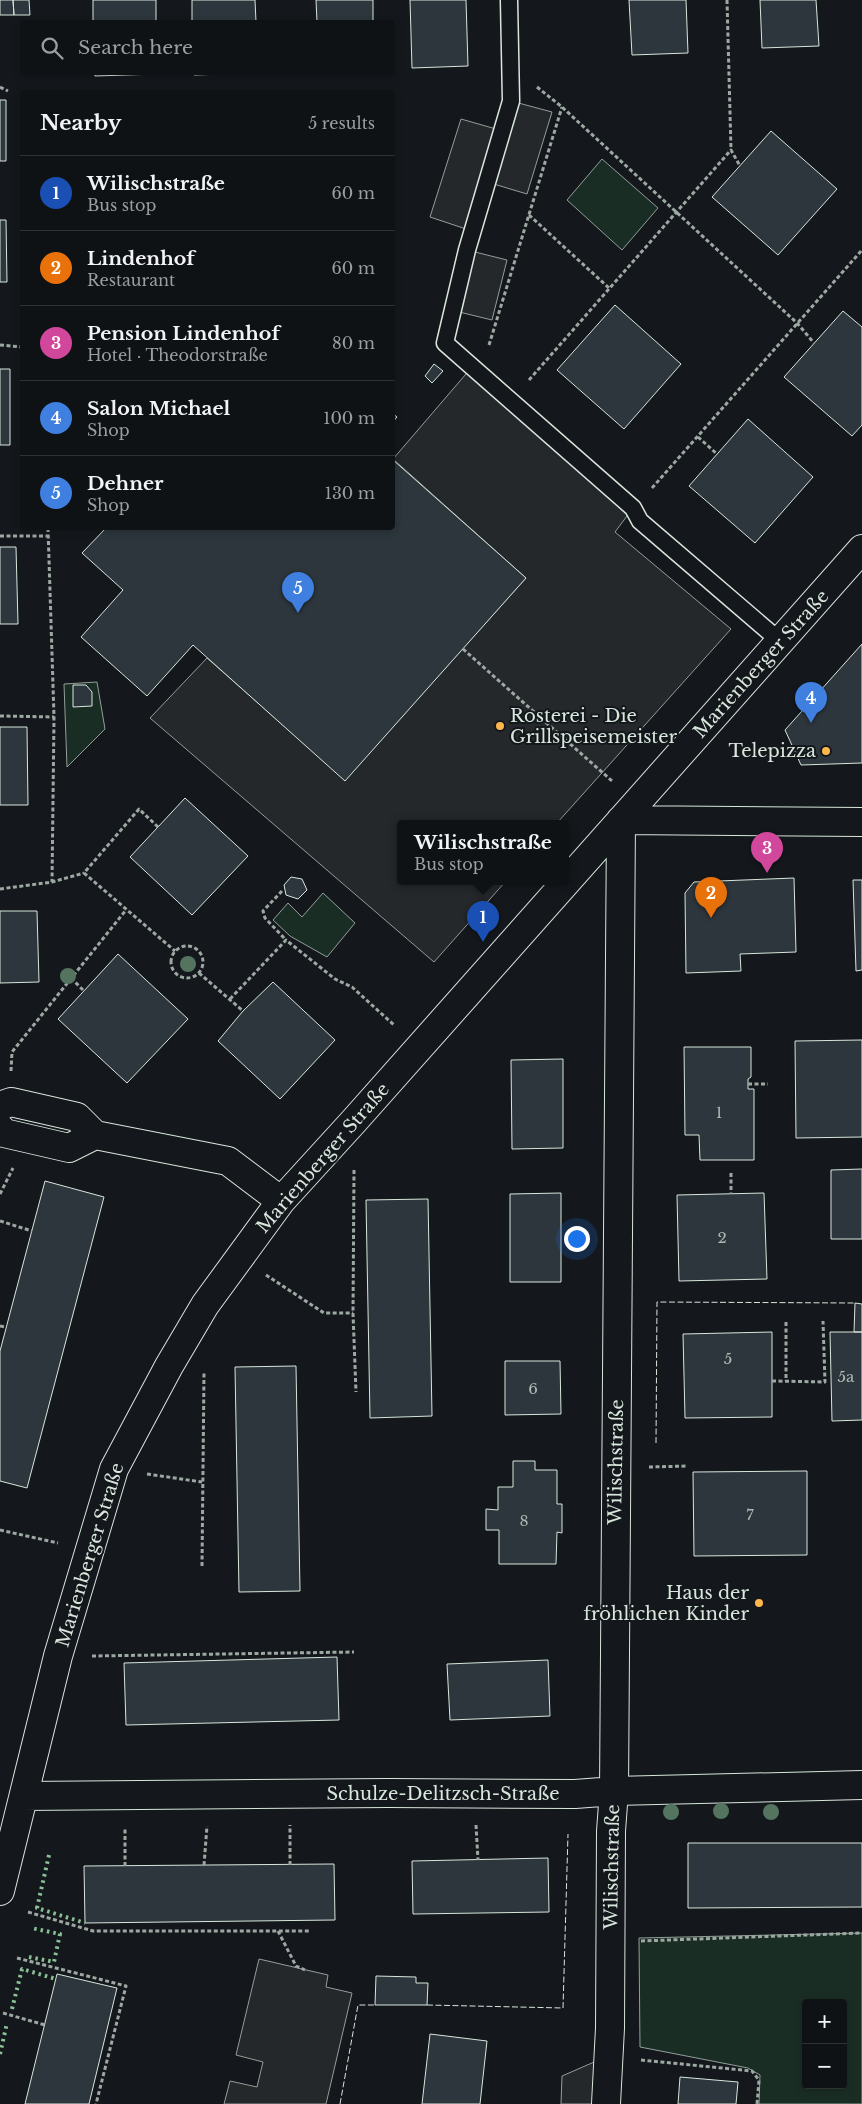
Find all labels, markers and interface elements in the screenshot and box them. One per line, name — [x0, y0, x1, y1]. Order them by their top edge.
search box — [20, 20, 395, 75]
icon: search — [38, 34, 66, 62]
text: Search here — [78, 36, 193, 59]
text: Nearby — [40, 110, 121, 136]
text: 5 results — [308, 113, 375, 133]
text: Wilischstraße — [87, 172, 225, 195]
text: 1 — [53, 183, 59, 203]
text: 60 m — [332, 183, 375, 203]
text: Bus stop — [87, 195, 156, 215]
text: Lindenhof — [87, 247, 195, 270]
text: 2 — [51, 258, 61, 278]
text: 60 m — [332, 258, 375, 278]
text: Restaurant — [87, 270, 175, 290]
text: Pension Lindenhof — [87, 322, 280, 345]
text: 3 — [51, 333, 61, 353]
text: 80 m — [332, 333, 375, 353]
text: Hotel · Theodorstraße — [87, 345, 268, 365]
text: Salon Michael — [87, 397, 230, 420]
text: 4 — [51, 408, 61, 428]
text: 100 m — [323, 408, 375, 428]
text: Shop — [87, 420, 130, 440]
text: Dehner — [87, 472, 164, 495]
text: 5 — [51, 483, 61, 503]
text: 130 m — [325, 483, 375, 503]
text: Shop — [87, 495, 130, 515]
pin: 5 — [282, 572, 314, 613]
street label: Marienberger Straße — [689, 585, 833, 743]
pin: 4 — [795, 682, 827, 723]
place label: Rosterei - Die Grillspeisemeister — [510, 705, 677, 748]
marker: Rosterei - Die Grillspeisemeister — [494, 720, 506, 732]
place label: Telepizza — [729, 740, 816, 762]
marker: Telepizza — [820, 745, 832, 757]
popup — [397, 820, 569, 885]
text: Wilischstraße — [414, 831, 552, 854]
pin: 3 — [751, 832, 783, 873]
text: Bus stop — [414, 854, 484, 874]
pin: 2 — [695, 877, 727, 918]
pin: 1 — [467, 901, 499, 942]
street label: Marienberger Straße — [252, 1079, 394, 1237]
house number: 1 — [716, 1103, 722, 1122]
your location — [564, 1226, 590, 1252]
house number: 2 — [717, 1228, 727, 1247]
house number: 5 — [724, 1349, 732, 1368]
house number: 5a — [838, 1367, 855, 1386]
house number: 6 — [528, 1379, 538, 1398]
street label: Wilischstraße — [604, 1399, 628, 1526]
street label: Marienberger Straße — [51, 1460, 129, 1650]
house number: 7 — [746, 1505, 754, 1524]
house number: 8 — [519, 1511, 529, 1530]
place label: Haus der fröhlichen Kinder — [584, 1582, 749, 1625]
marker: Haus der fröhlichen Kinder — [753, 1597, 765, 1609]
street label: Schulze-Delitzsch-Straße — [326, 1783, 560, 1805]
street label: Wilischstraße — [600, 1804, 624, 1931]
map controls — [802, 1999, 847, 2089]
button: + — [802, 1999, 847, 2044]
button: − — [802, 2044, 847, 2089]

